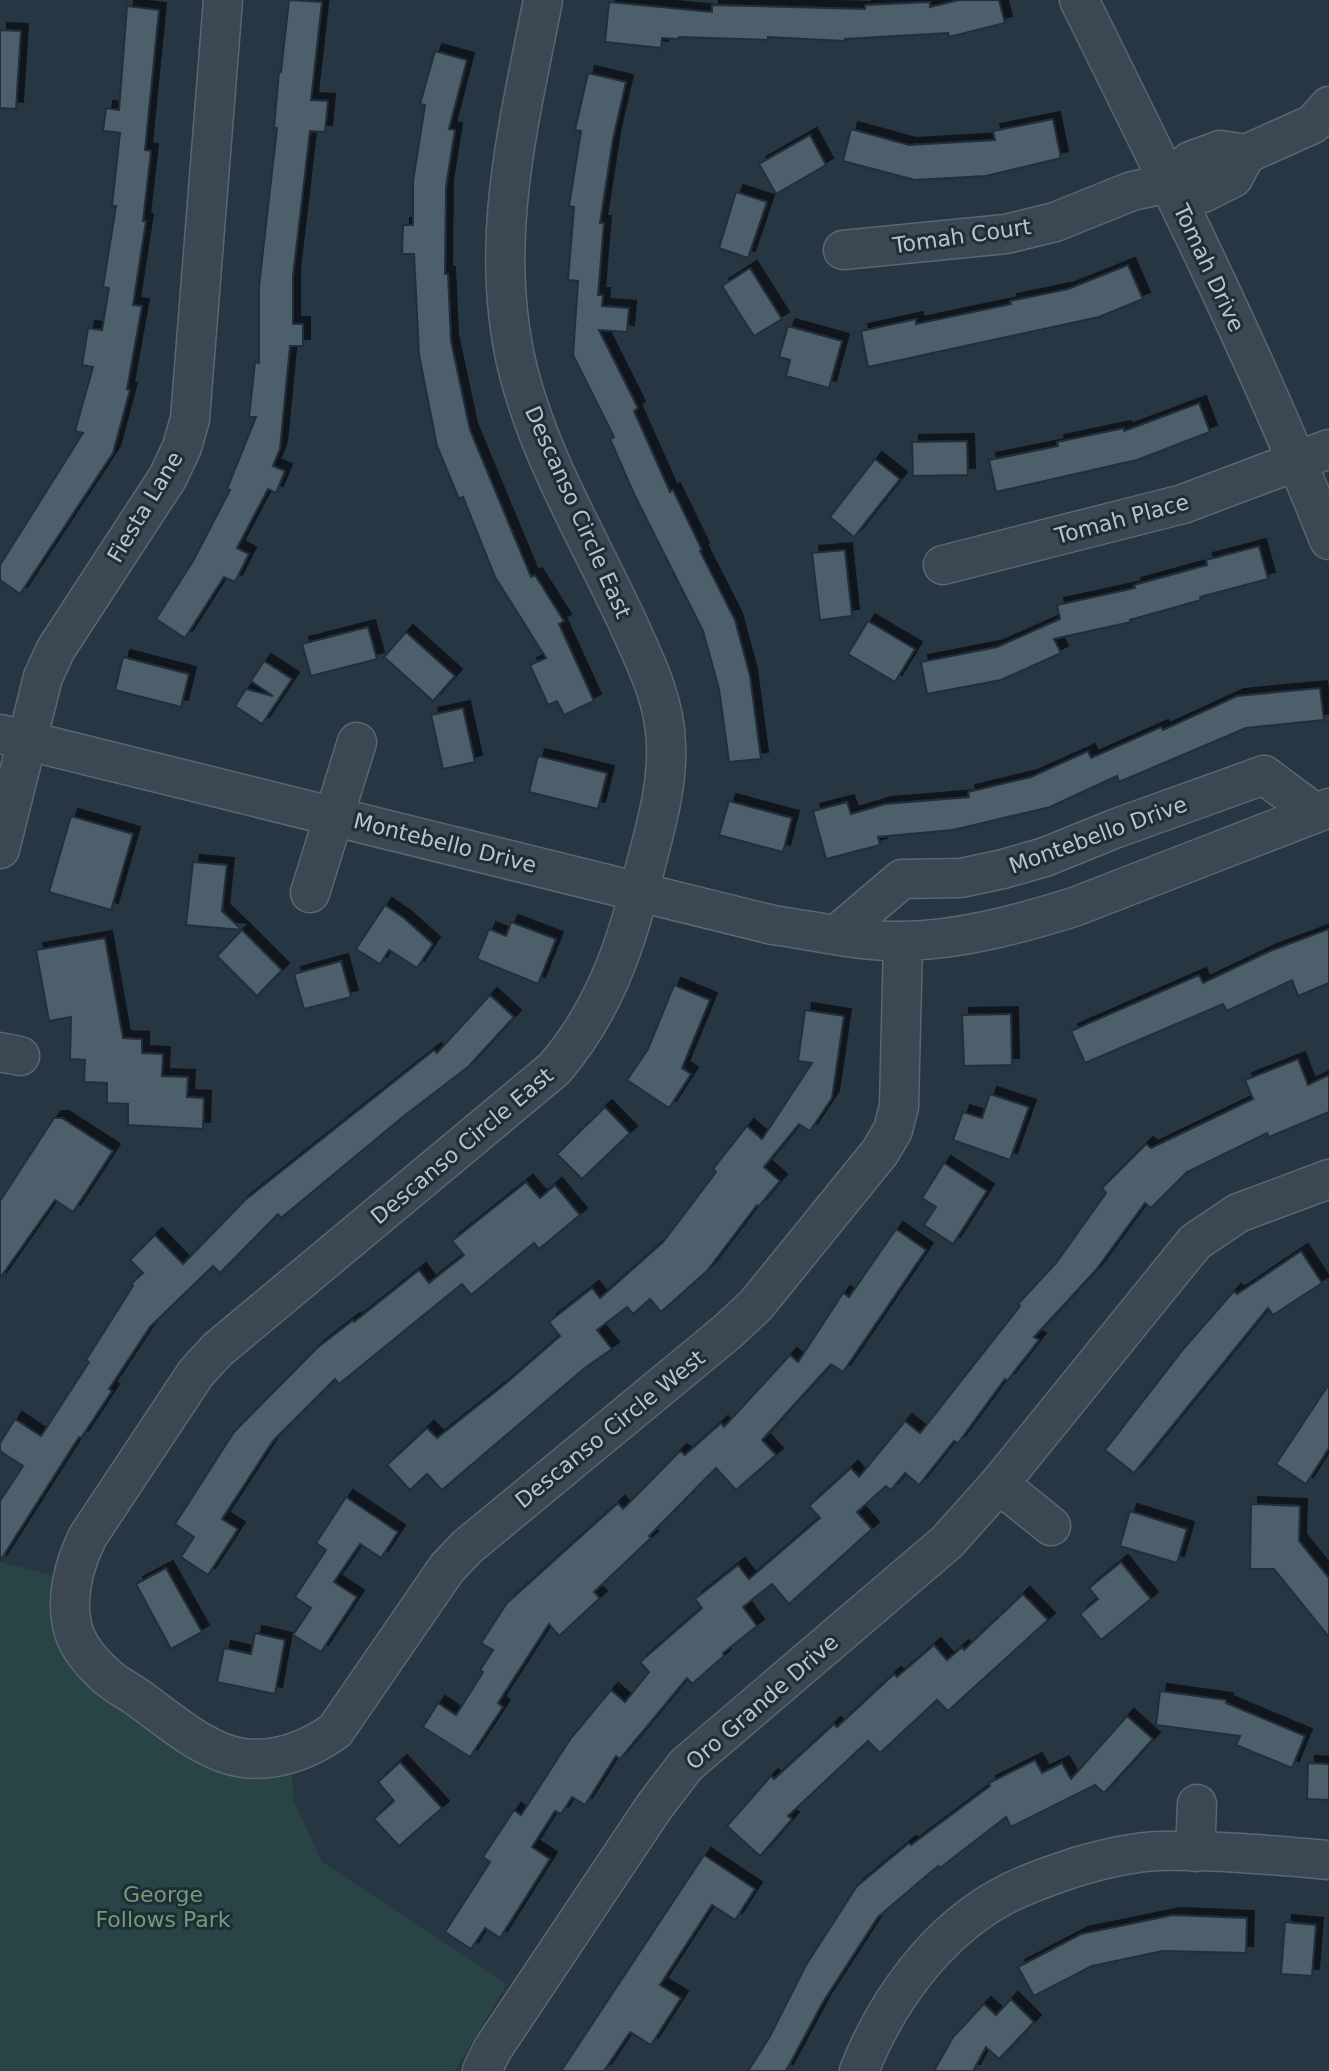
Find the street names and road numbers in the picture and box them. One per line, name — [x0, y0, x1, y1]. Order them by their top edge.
street label: Tomah Drive — [1168, 199, 1249, 336]
street label: Tomah Court — [890, 214, 1033, 258]
street label: Descanso Circle East — [520, 402, 636, 622]
street label: Fiesta Lane — [102, 447, 188, 567]
street label: Tomah Place — [1051, 489, 1192, 549]
street label: Montebello Drive — [1006, 791, 1190, 879]
street label: Montebello Drive — [351, 808, 539, 878]
street label: Descanso Circle East — [366, 1062, 558, 1229]
street label: Descanso Circle West — [510, 1345, 710, 1513]
street label: Oro Grande Drive — [681, 1629, 843, 1775]

